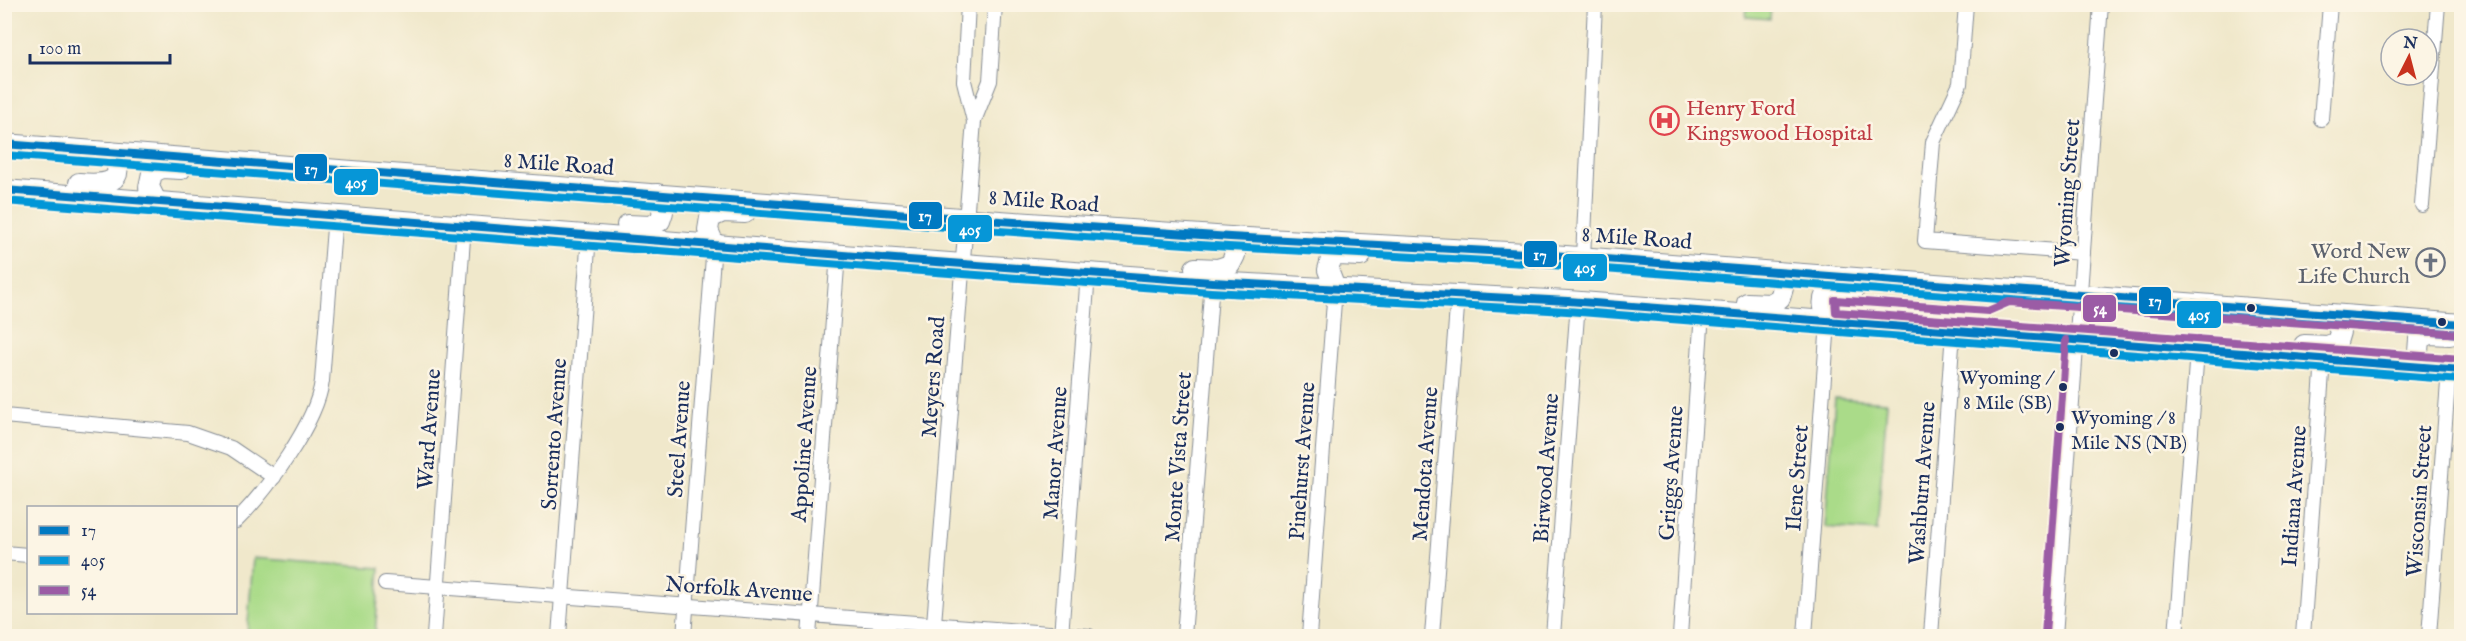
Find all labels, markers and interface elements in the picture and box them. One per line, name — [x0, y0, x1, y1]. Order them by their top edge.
scale bar — [30, 27, 170, 65]
north arrow — [2379, 27, 2439, 87]
text: N — [2401, 33, 2418, 55]
text: 100 m — [39, 38, 81, 61]
place label: Henry Ford Kingswood Hospital — [1686, 95, 1873, 148]
hospital icon: Henry Ford Kingswood Hospital — [1649, 104, 1681, 136]
street label: Wyoming Street — [2049, 117, 2087, 268]
street label: 8 Mile Road — [503, 147, 615, 183]
line badge: 17 — [294, 153, 328, 182]
text: 17 — [304, 160, 318, 180]
line badge: 405 — [333, 168, 379, 196]
text: 405 — [345, 174, 367, 194]
street label: 8 Mile Road — [988, 184, 1100, 220]
line badge: 17 — [908, 201, 943, 230]
text: 17 — [918, 207, 932, 227]
line badge: 405 — [947, 214, 993, 243]
text: 405 — [959, 221, 981, 241]
street label: 8 Mile Road — [1581, 221, 1693, 257]
place label: Word New Life Church — [2298, 238, 2411, 291]
line badge: 17 — [1523, 240, 1558, 268]
text: 17 — [1533, 246, 1547, 266]
church icon: Word New Life Church — [2415, 247, 2447, 279]
line badge: 405 — [1562, 253, 1608, 282]
text: 405 — [1574, 259, 1596, 279]
line badge: 17 — [2138, 286, 2172, 315]
text: 17 — [2148, 292, 2162, 312]
line badge: 54 — [2082, 294, 2117, 323]
text: 54 — [2093, 300, 2108, 320]
line badge: 405 — [2176, 300, 2222, 329]
unlabelled marker — [2245, 302, 2257, 314]
text: 405 — [2188, 306, 2210, 326]
street label: Meyers Road — [916, 315, 952, 439]
unlabelled marker — [2436, 316, 2448, 328]
unlabelled marker — [2108, 347, 2120, 359]
street label: Sorrento Avenue — [536, 357, 574, 511]
street label: Appoline Avenue — [786, 365, 824, 524]
place label: Wyoming / 8 Mile (SB) — [1959, 366, 2055, 416]
street label: Ward Avenue — [412, 368, 448, 490]
street label: Monte Vista Street — [1159, 370, 1199, 543]
street label: Steel Avenue — [662, 380, 698, 499]
street label: Pinehurst Avenue — [1283, 381, 1322, 541]
marker: Wyoming / 8 Mile (SB) — [2057, 381, 2069, 393]
street label: Manor Avenue — [1037, 385, 1075, 521]
street label: Mendota Avenue — [1407, 386, 1445, 542]
street label: Birwood Avenue — [1528, 392, 1566, 544]
street label: Washburn Avenue — [1903, 401, 1943, 566]
street label: Griggs Avenue — [1653, 405, 1691, 541]
place label: Wyoming / 8 Mile NS (NB) — [2071, 406, 2187, 456]
marker: Wyoming / 8 Mile NS (NB) — [2054, 421, 2066, 433]
street label: Ilene Street — [1780, 423, 1816, 532]
street label: Wisconsin Street — [2401, 424, 2439, 578]
street label: Indiana Avenue — [2276, 425, 2314, 568]
legend — [27, 506, 237, 614]
text: 17 — [81, 520, 96, 543]
text: 405 — [81, 550, 106, 573]
street label: Norfolk Avenue — [664, 571, 814, 609]
text: 54 — [81, 580, 96, 603]

